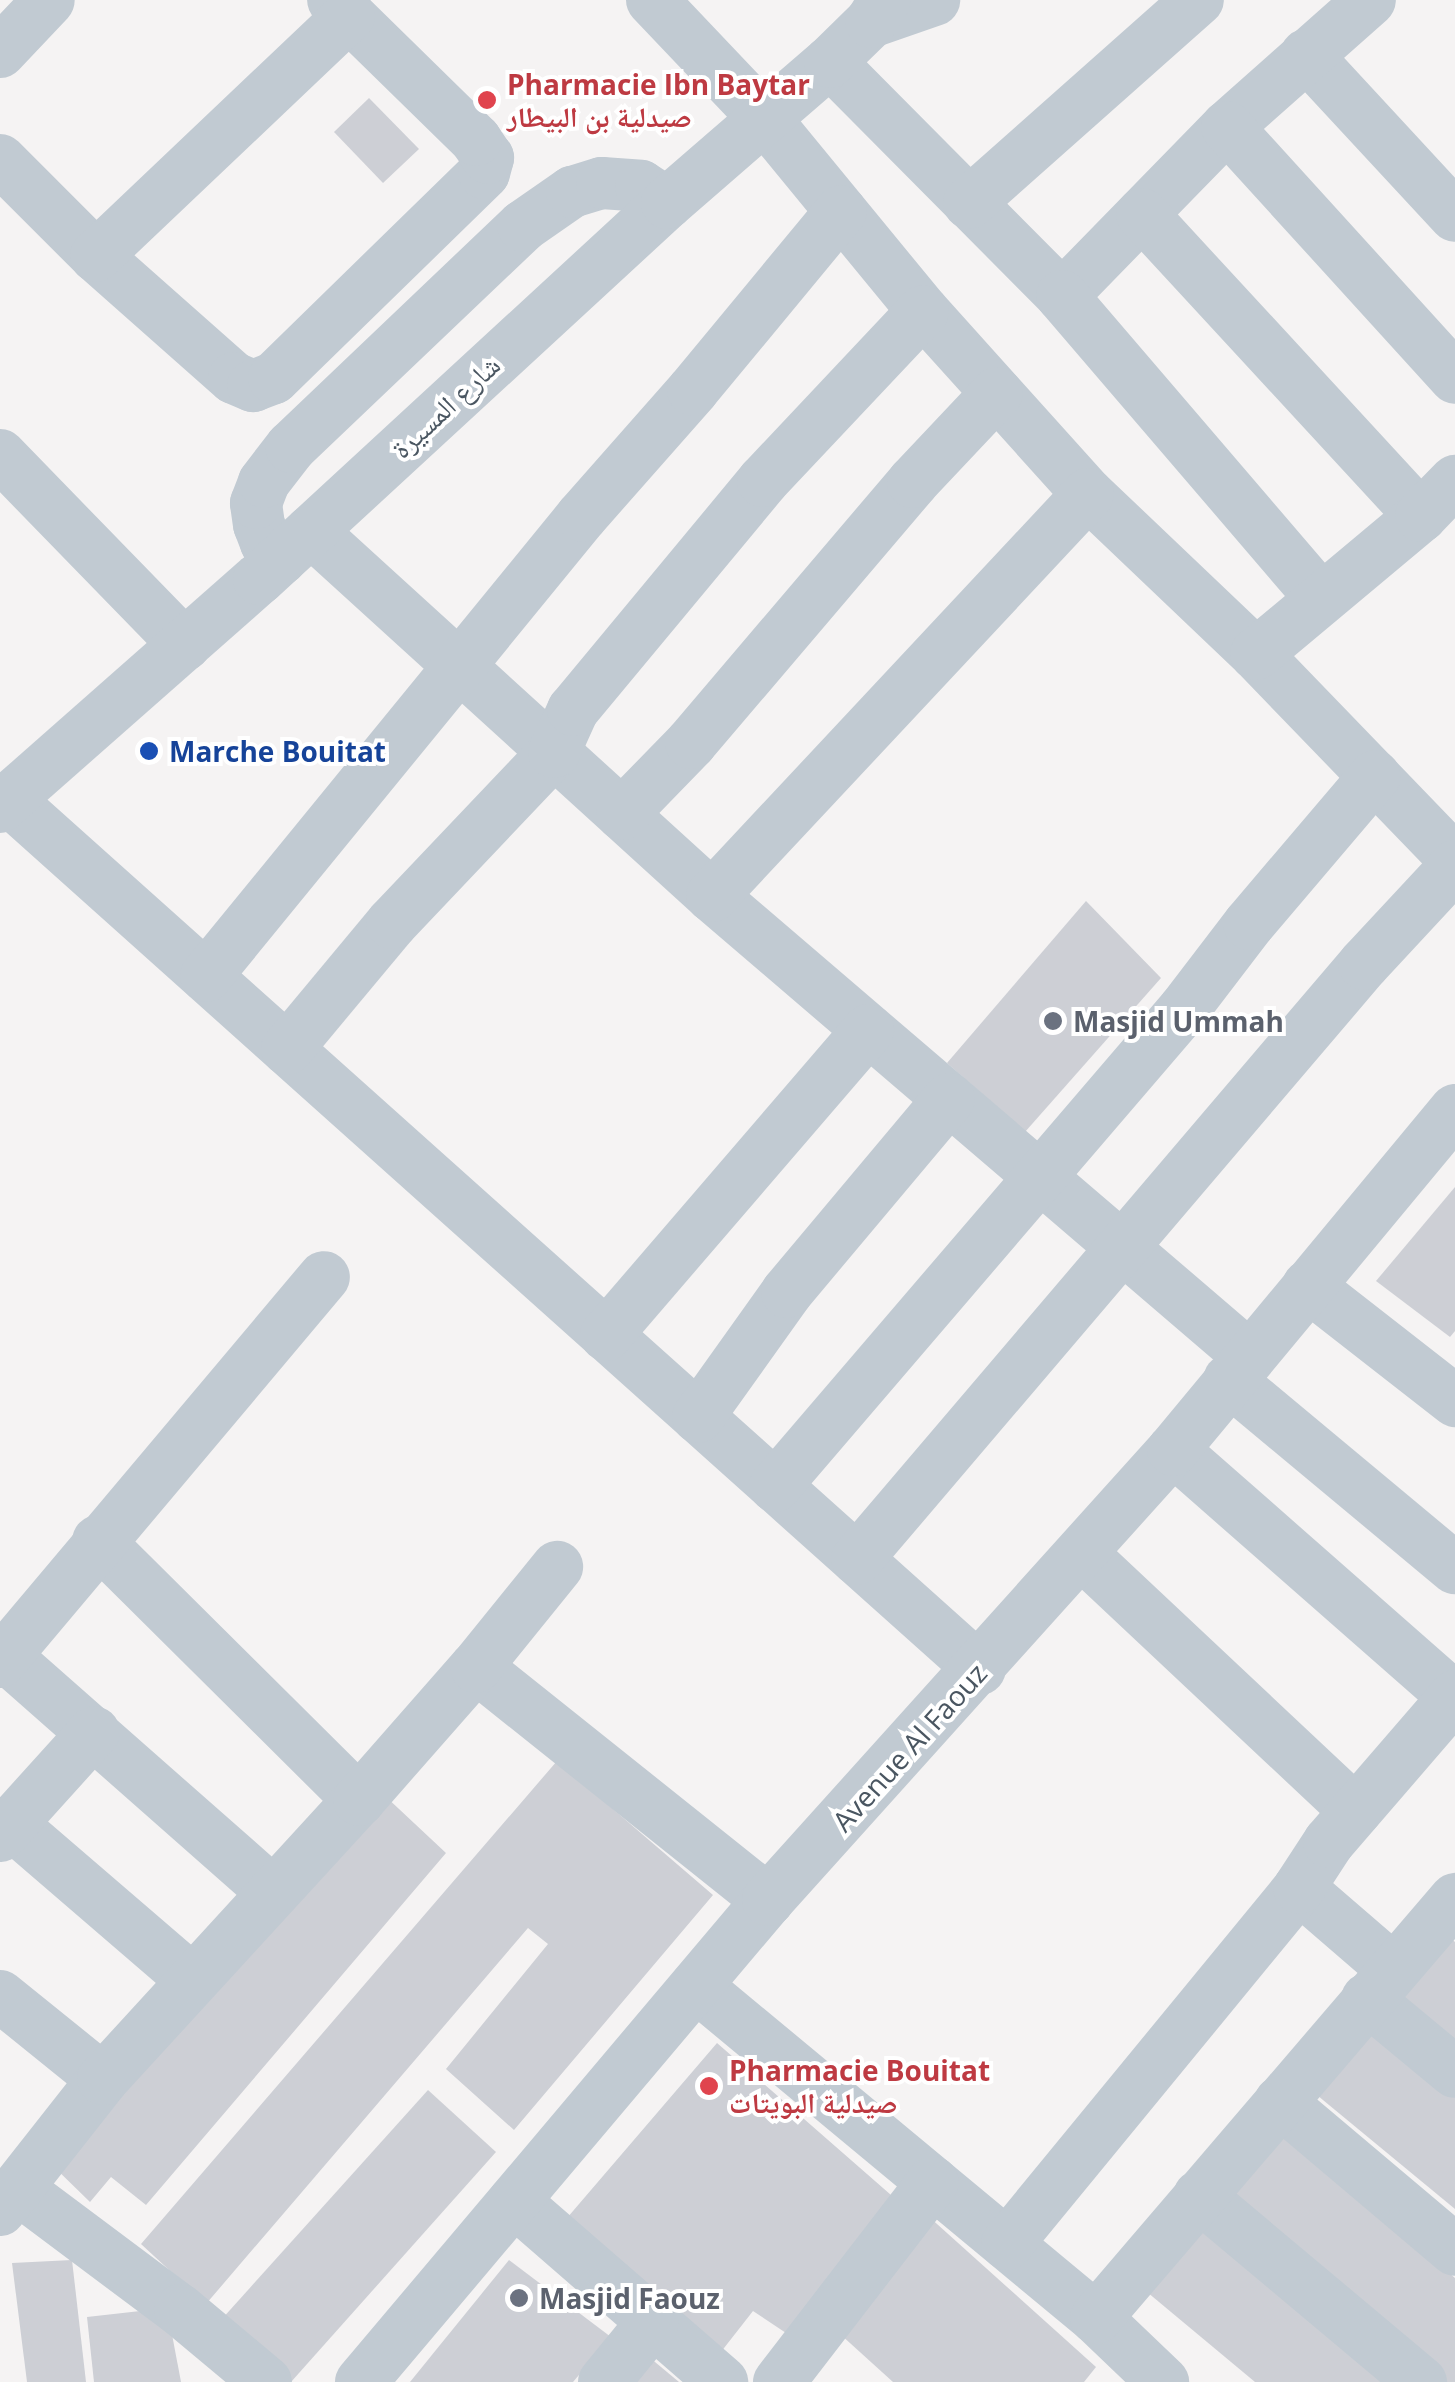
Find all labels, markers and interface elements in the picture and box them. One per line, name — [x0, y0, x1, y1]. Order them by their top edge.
place label: Pharmacie Ibn Baytar صيدلية بن البيطار — [507, 67, 810, 133]
marker: Pharmacie Ibn Baytar صيدلية بن البيطار — [476, 89, 498, 111]
street label: شارع المسيرة — [384, 347, 506, 465]
place label: Marche Bouitat — [169, 734, 386, 768]
marker: Marche Bouitat — [138, 740, 160, 762]
place label: Masjid Ummah — [1073, 1004, 1284, 1038]
marker: Masjid Ummah — [1042, 1010, 1064, 1032]
street label: Avenue Al Faouz — [825, 1656, 993, 1838]
place label: Pharmacie Bouitat صيدلية البويتات — [729, 2053, 990, 2119]
marker: Pharmacie Bouitat صيدلية البويتات — [698, 2075, 720, 2097]
place label: Masjid Faouz — [539, 2281, 720, 2315]
marker: Masjid Faouz — [508, 2287, 530, 2309]

